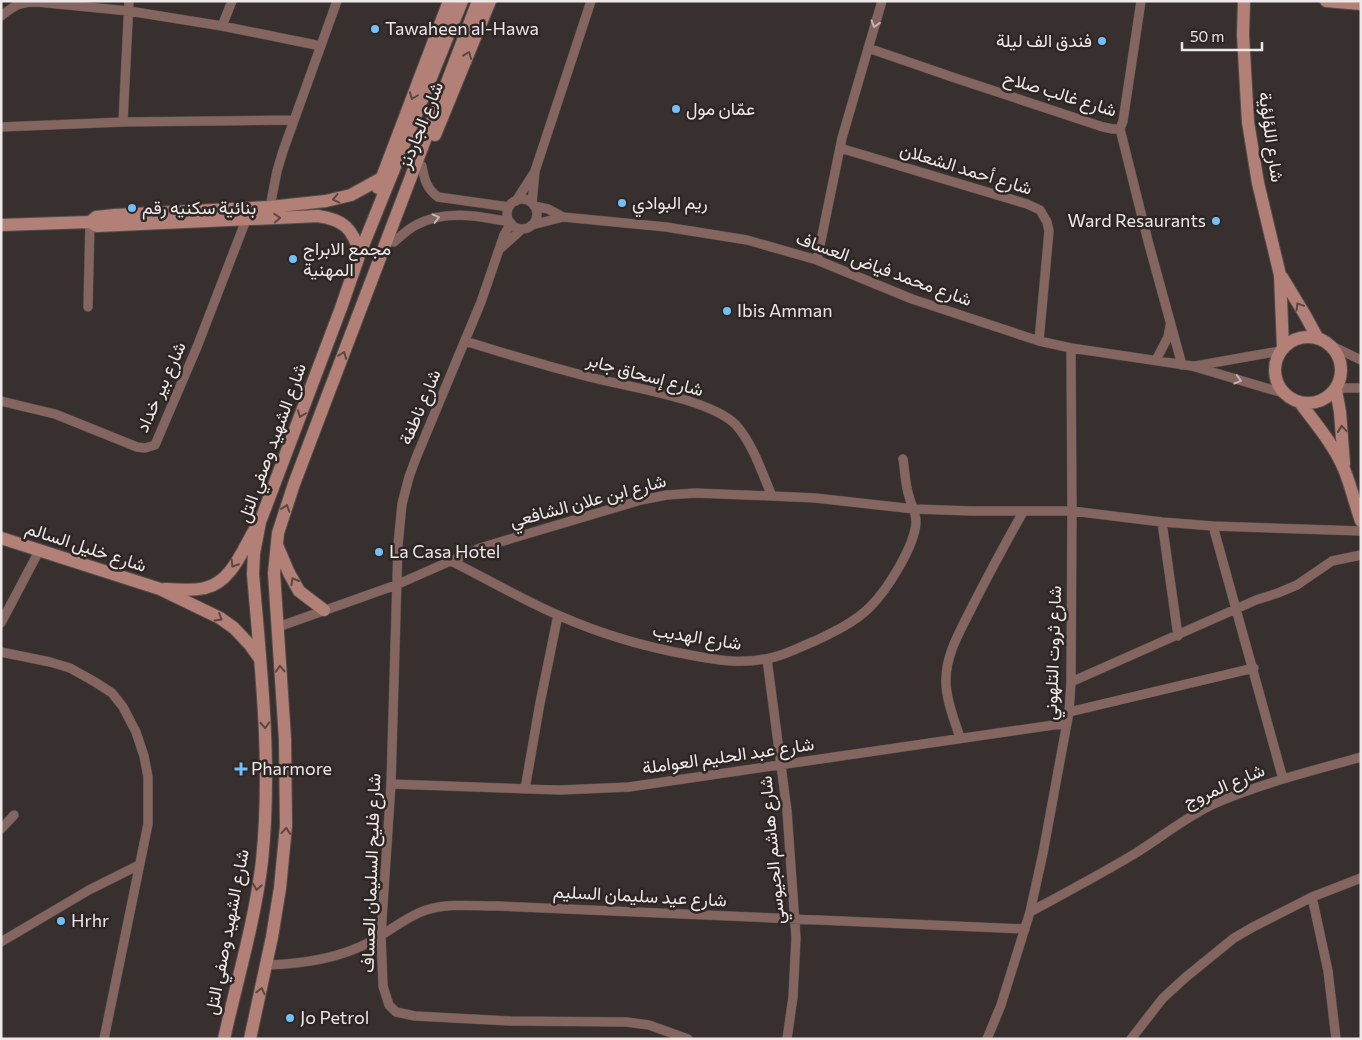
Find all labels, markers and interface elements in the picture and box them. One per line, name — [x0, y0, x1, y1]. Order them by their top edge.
place label: Tawaheen al-Hawa — [385, 17, 539, 39]
one-way arrow — [870, 20, 880, 28]
scale bar — [1182, 20, 1262, 52]
marker: Tawaheen al-Hawa — [369, 23, 381, 35]
text: 50 m — [1190, 27, 1224, 45]
place label: فندق الف ليلة — [996, 29, 1092, 51]
marker: فندق الف ليلة — [1096, 35, 1108, 47]
one-way arrow — [462, 51, 473, 60]
street label: شارع غالب صلاح — [1001, 65, 1119, 123]
street label: شارع الجاردنز — [392, 78, 449, 173]
street label: شارع اللؤلؤية — [1253, 90, 1289, 184]
one-way arrow — [408, 91, 418, 99]
place label: عمّان مول — [686, 97, 755, 120]
marker: عمّان مول — [670, 103, 682, 115]
street label: شارع أحمد الشعلان — [897, 137, 1035, 201]
place label: ريم البوادي — [632, 191, 708, 218]
one-way arrow — [331, 193, 340, 204]
place label: بنائية سكنيه رقم — [142, 196, 256, 220]
marker: ريم البوادي — [616, 197, 628, 209]
marker: بنائية سكنيه رقم — [126, 202, 138, 214]
place label: Ward Resaurants — [1068, 209, 1206, 231]
one-way arrow — [274, 212, 282, 223]
one-way arrow — [431, 213, 440, 224]
marker: Ward Resaurants — [1210, 215, 1222, 227]
street label: شارع محمد فياض العساف — [793, 226, 975, 312]
place label: مجمع الابراج المهنية — [303, 237, 391, 281]
marker: مجمع الابراج المهنية — [287, 253, 299, 265]
place label: Ibis Amman — [737, 299, 833, 321]
one-way arrow — [1296, 302, 1306, 311]
marker: Ibis Amman — [721, 305, 733, 317]
street label: شارع بير خداد — [130, 338, 192, 436]
street label: شارع إسحاق جابر — [583, 348, 706, 402]
one-way arrow — [337, 352, 347, 360]
street label: شارع الشهيد وصفي التل — [232, 360, 315, 527]
street label: شارع ناطفة — [393, 366, 447, 448]
one-way arrow — [1233, 374, 1242, 385]
one-way arrow — [296, 409, 307, 418]
one-way arrow — [1337, 425, 1348, 433]
street label: شارع ابن علان الشافعي — [507, 469, 670, 536]
one-way arrow — [280, 504, 290, 512]
street label: شارع خليل السالم — [22, 516, 150, 578]
place label: La Casa Hotel — [389, 540, 500, 562]
marker: La Casa Hotel — [373, 546, 385, 558]
one-way arrow — [231, 558, 240, 567]
one-way arrow — [290, 578, 300, 587]
street label: شارع ثروت التلهوني — [1039, 585, 1070, 721]
one-way arrow — [214, 612, 223, 622]
street label: شارع الهديب — [651, 618, 743, 656]
one-way arrow — [275, 664, 286, 672]
one-way arrow — [260, 721, 271, 729]
street label: شارع عبد الحليم العواملة — [640, 732, 816, 780]
place label: Pharmore — [251, 757, 332, 779]
street label: شارع المروج — [1180, 758, 1268, 814]
marker: Pharmore — [235, 763, 247, 775]
street label: شارع فليح السليمان العساف — [356, 773, 386, 973]
street label: شارع هاشم الجيوسي — [754, 775, 793, 925]
one-way arrow — [280, 826, 291, 834]
street label: شارع الشهيد وصفي التل — [199, 847, 258, 1017]
street label: شارع عيد سليمان السليم — [553, 879, 727, 913]
one-way arrow — [253, 882, 263, 891]
place label: Hrhr — [71, 909, 109, 931]
marker: Hrhr — [55, 915, 67, 927]
one-way arrow — [256, 987, 266, 996]
place label: Jo Petrol — [300, 1006, 369, 1028]
marker: Jo Petrol — [284, 1012, 296, 1024]

